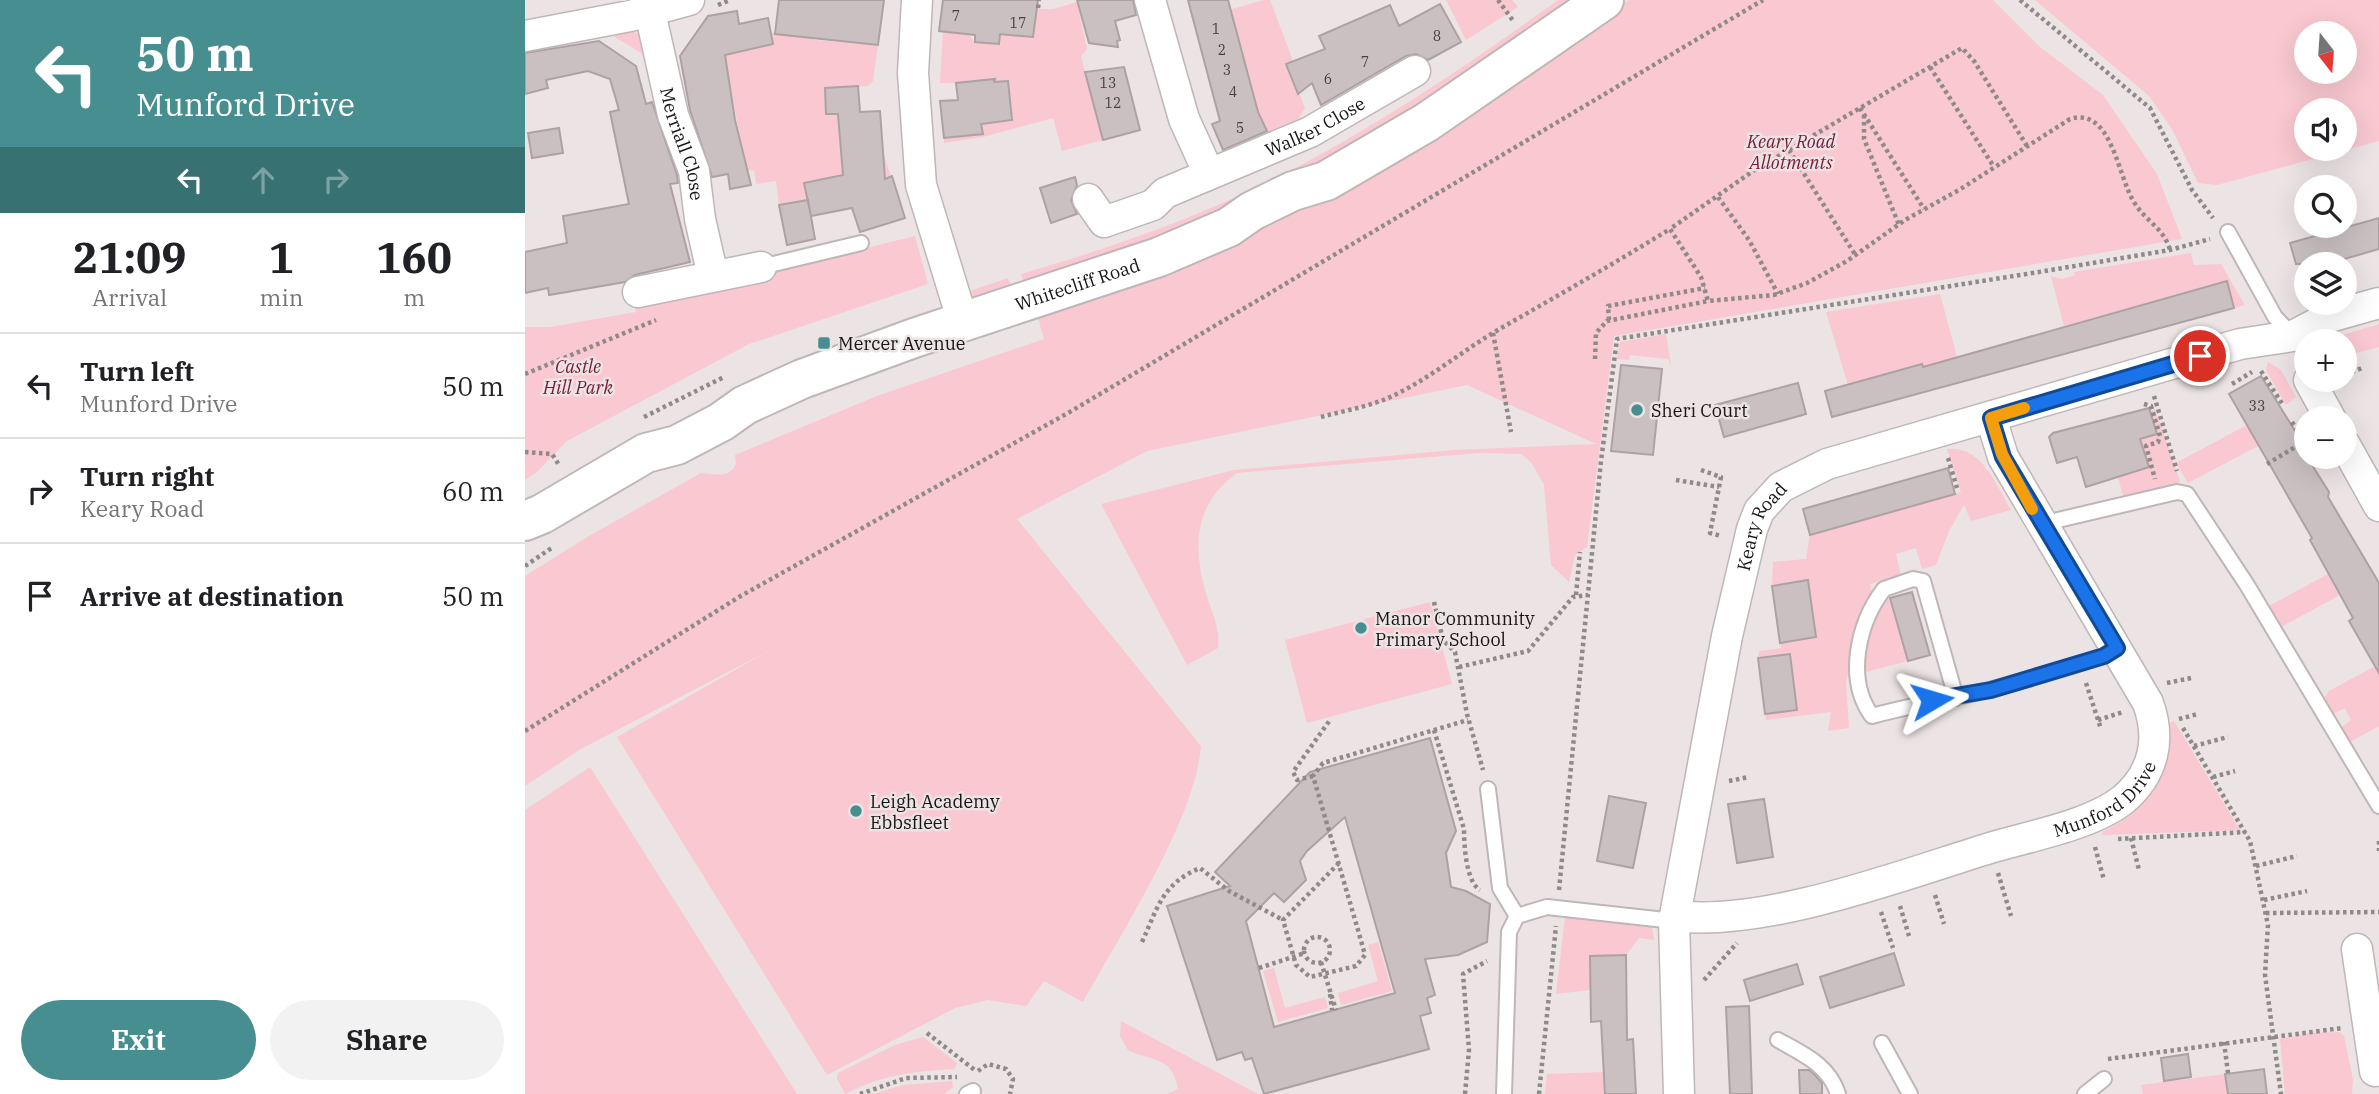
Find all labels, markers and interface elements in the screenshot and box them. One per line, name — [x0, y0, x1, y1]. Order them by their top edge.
house number: 7 — [952, 7, 960, 25]
house number: 17 — [1010, 14, 1026, 32]
house number: 1 — [1212, 20, 1220, 38]
text: 50 m — [136, 21, 254, 84]
north arrow — [2294, 21, 2357, 84]
map controls — [2294, 21, 2357, 469]
house number: 8 — [1433, 27, 1441, 45]
icon: left — [21, 28, 112, 119]
house number: 2 — [1218, 41, 1226, 59]
house number: 7 — [1361, 53, 1369, 71]
house number: 3 — [1223, 61, 1231, 79]
house number: 6 — [1324, 70, 1332, 88]
house number: 13 — [1100, 74, 1116, 92]
text: Munford Drive — [136, 83, 355, 125]
house number: 4 — [1229, 83, 1237, 101]
street label: Merriall Close — [656, 85, 709, 202]
street label: Walker Close — [1261, 91, 1369, 161]
house number: 12 — [1105, 94, 1121, 112]
button: sound — [2294, 98, 2357, 161]
house number: 5 — [1236, 119, 1244, 137]
park label: Keary Road Allotments — [1746, 130, 1836, 174]
icon: left — [171, 161, 209, 199]
icon: ahead — [244, 161, 282, 199]
icon: right — [317, 161, 355, 199]
button: search — [2294, 175, 2357, 238]
text: 21:09 — [73, 230, 187, 285]
text: 1 — [269, 230, 294, 285]
text: 160 — [376, 230, 452, 285]
button: layers — [2294, 252, 2357, 315]
street label: Whitecliff Road — [1012, 253, 1143, 315]
text: Arrival — [92, 282, 167, 312]
text: min — [260, 282, 303, 312]
text: m — [403, 282, 425, 312]
pin — [2170, 326, 2230, 386]
button: + — [2294, 329, 2357, 392]
place label: Mercer Avenue — [838, 332, 966, 355]
marker: Mercer Avenue — [816, 335, 832, 351]
icon: arrive — [2181, 337, 2219, 375]
text: Turn left — [80, 354, 194, 388]
park label: Castle Hill Park — [542, 355, 613, 399]
icon: left — [21, 367, 59, 405]
text: 50 m — [442, 369, 504, 403]
text: Munford Drive — [80, 388, 237, 418]
house number: 33 — [2249, 397, 2265, 415]
place label: Sheri Court — [1651, 399, 1748, 422]
marker: Sheri Court — [1629, 402, 1645, 418]
button: − — [2294, 406, 2357, 469]
text: Turn right — [80, 459, 214, 493]
icon: right — [21, 472, 59, 510]
text: 60 m — [442, 474, 504, 508]
street label: Keary Road — [1731, 477, 1791, 573]
text: Keary Road — [80, 493, 204, 523]
icon: arrive — [21, 577, 59, 615]
text: Arrive at destination — [80, 579, 344, 613]
text: 50 m — [442, 579, 504, 613]
place label: Manor Community Primary School — [1375, 607, 1535, 651]
marker: Manor Community Primary School — [1353, 620, 1369, 636]
position arrow — [1895, 663, 1969, 737]
street label: Munford Drive — [2050, 758, 2161, 842]
place label: Leigh Academy Ebbsfleet — [870, 790, 1000, 834]
marker: Leigh Academy Ebbsfleet — [848, 803, 864, 819]
button: Exit — [21, 1000, 256, 1080]
button: Share — [270, 1000, 504, 1080]

